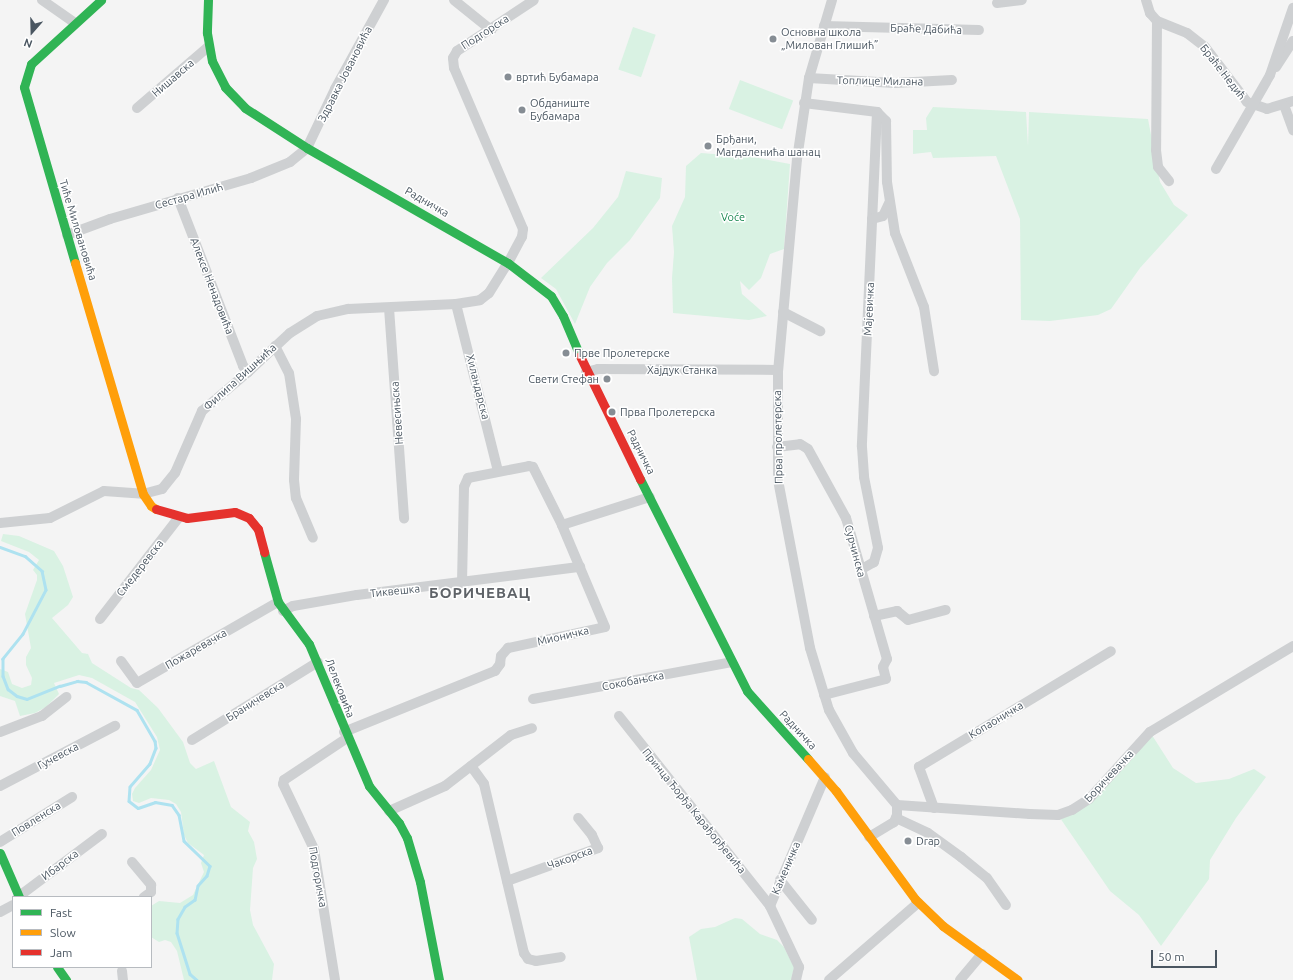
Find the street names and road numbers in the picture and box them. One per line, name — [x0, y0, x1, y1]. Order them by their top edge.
street label: Подгорска — [459, 12, 511, 52]
street label: Браће Дабића — [890, 21, 962, 37]
street label: Здравка Јовановића — [315, 24, 375, 124]
street label: Браће Недић — [1197, 42, 1249, 102]
street label: Нишавска — [149, 56, 197, 100]
street label: Топлице Милана — [837, 74, 923, 88]
street label: Тиће Миловановића — [56, 178, 100, 282]
street label: Сестара Илић — [153, 180, 225, 212]
street label: Радничка — [403, 184, 451, 220]
street label: Алексе Ненадовића — [187, 236, 237, 336]
street label: Мајевичка — [861, 282, 877, 336]
street label: Филипа Вишњића — [201, 341, 279, 413]
street label: Хиландарска — [464, 353, 492, 421]
street label: Хајдук Станка — [647, 363, 717, 377]
street label: Невесињска — [388, 381, 406, 445]
street label: Прва пролетерска — [771, 390, 785, 484]
street label: Радничка — [624, 427, 658, 477]
street label: Сурчинска — [842, 523, 868, 579]
street label: Смедеревска — [114, 537, 166, 599]
street label: Тиквешка — [369, 582, 421, 600]
street label: Мионичка — [536, 624, 590, 648]
street label: Пожаревачка — [163, 626, 229, 672]
street label: Лелековића — [323, 656, 357, 720]
street label: Сокобањска — [601, 669, 665, 693]
street label: Браничевска — [223, 678, 287, 724]
street label: Копаоничка — [966, 699, 1026, 741]
street label: Радничка — [777, 708, 819, 752]
street label: Гучевска — [35, 740, 81, 772]
street label: Принца Ђорђа Карађорђевића — [639, 746, 749, 876]
street label: Боричевачка — [1081, 747, 1137, 805]
street label: Повленска — [9, 799, 63, 839]
street label: Каменичка — [769, 839, 803, 897]
street label: Чакорска — [546, 844, 594, 872]
street label: Подгоричка — [306, 846, 330, 908]
street label: Ибарска — [39, 847, 81, 883]

